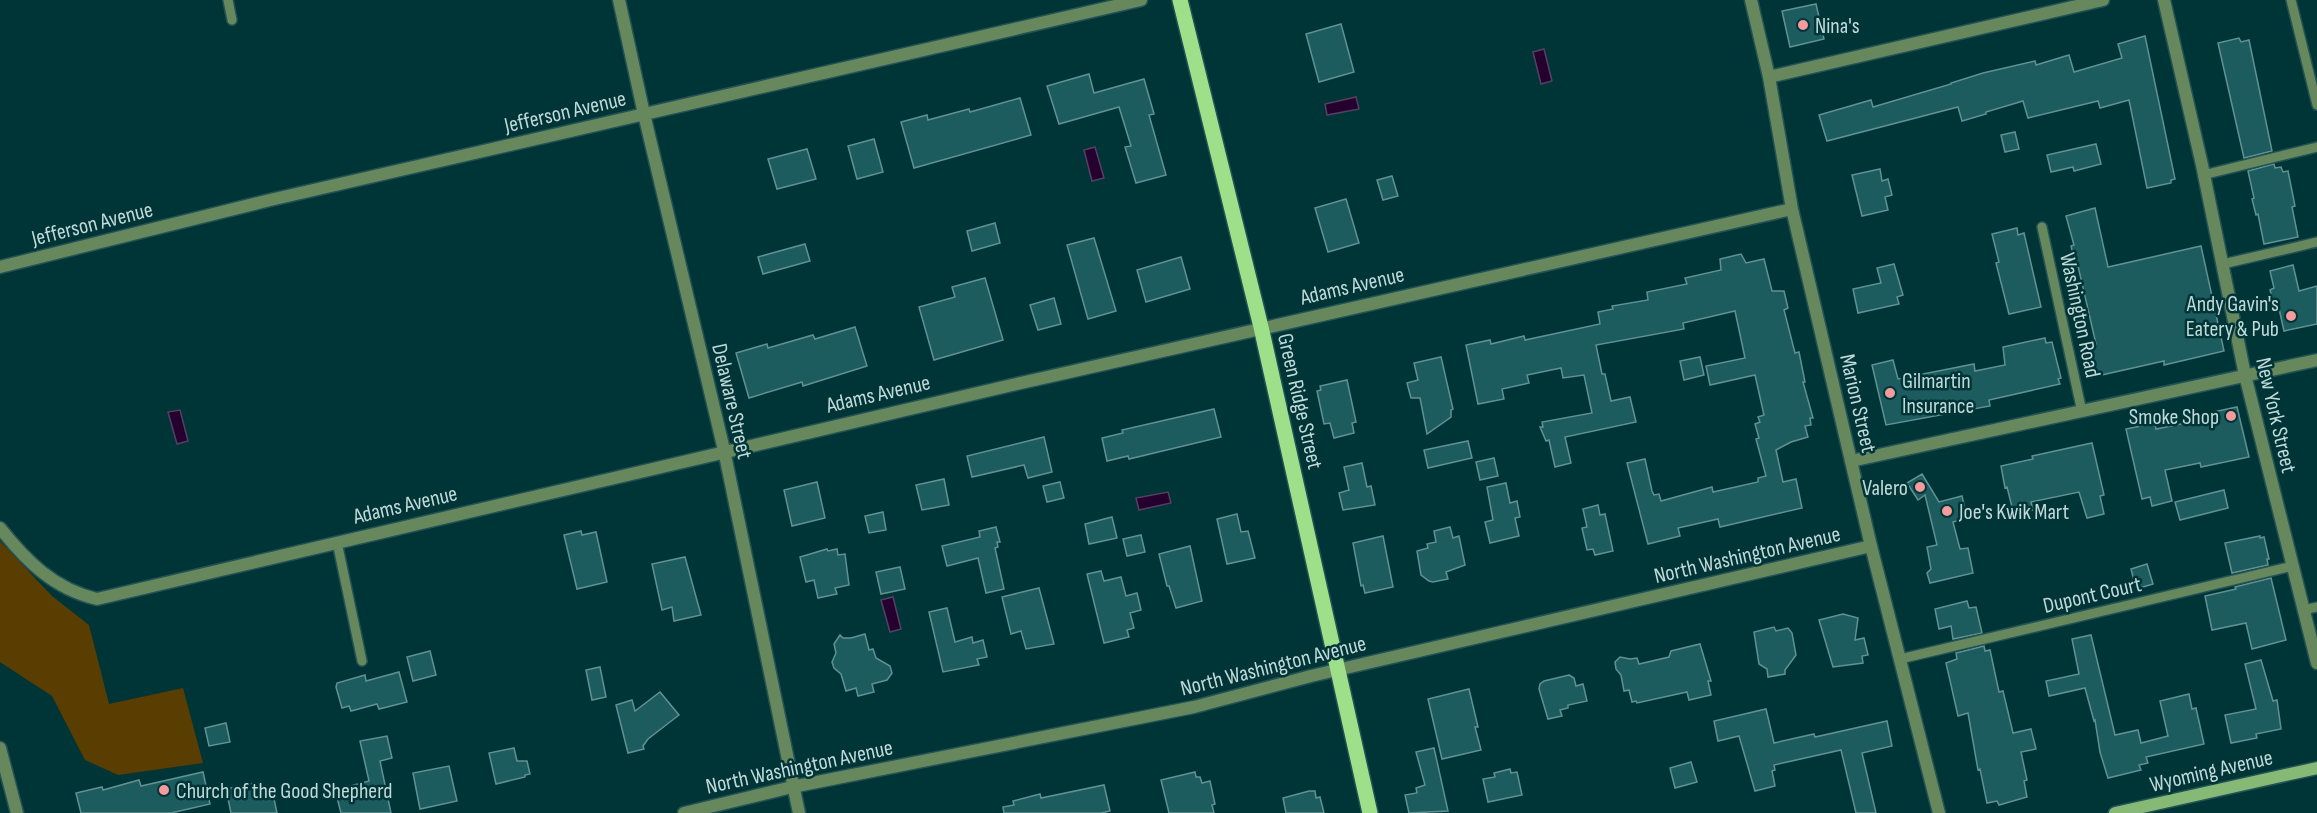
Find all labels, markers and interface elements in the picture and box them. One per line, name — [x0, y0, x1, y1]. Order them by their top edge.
place label: Nina's — [1815, 13, 1860, 40]
marker: Nina's — [1796, 18, 1810, 32]
street label: Jefferson Avenue — [501, 85, 629, 140]
street label: Jefferson Avenue — [28, 196, 156, 253]
street label: Washington Road — [2053, 250, 2106, 380]
street label: Adams Avenue — [1297, 261, 1407, 312]
place label: Andy Gavin's Eatery & Pub — [2186, 291, 2279, 343]
marker: Andy Gavin's Eatery & Pub — [2284, 309, 2298, 323]
street label: Green Ridge Street — [1271, 331, 1328, 472]
street label: Delaware Street — [705, 341, 758, 462]
street label: Marion Street — [1833, 351, 1882, 456]
street label: New York Street — [2249, 355, 2302, 476]
place label: Gilmartin Insurance — [1902, 368, 1974, 420]
street label: Adams Avenue — [823, 369, 933, 420]
marker: Gilmartin Insurance — [1883, 386, 1897, 400]
place label: Smoke Shop — [2129, 404, 2219, 431]
marker: Smoke Shop — [2224, 409, 2238, 423]
place label: Valero — [1862, 475, 1908, 502]
street label: Adams Avenue — [350, 480, 460, 531]
marker: Valero — [1913, 480, 1927, 494]
place label: Joe's Kwik Mart — [1958, 499, 2069, 526]
marker: Joe's Kwik Mart — [1940, 504, 1954, 518]
street label: North Washington Avenue — [1651, 521, 1843, 590]
street label: Dupont Court — [2041, 571, 2144, 620]
street label: North Washington Avenue — [1178, 630, 1369, 703]
street label: North Washington Avenue — [703, 734, 895, 800]
street label: Wyoming Avenue — [2147, 744, 2275, 799]
place label: Church of the Good Shepherd — [176, 778, 392, 805]
marker: Church of the Good Shepherd — [157, 783, 171, 797]

